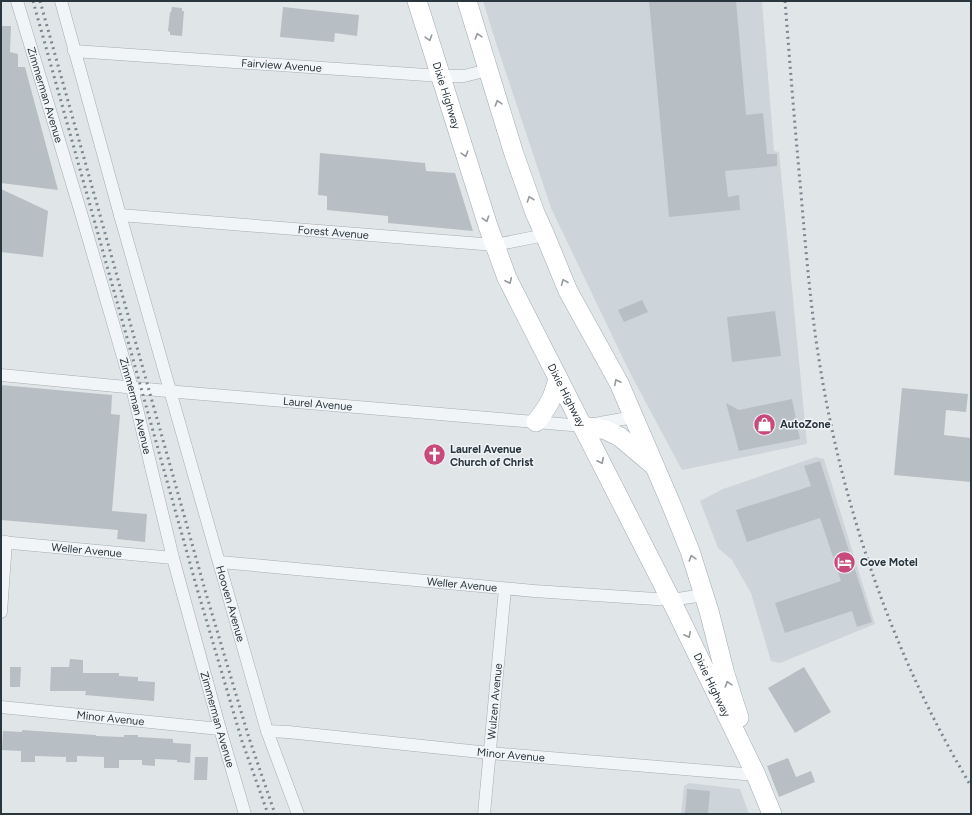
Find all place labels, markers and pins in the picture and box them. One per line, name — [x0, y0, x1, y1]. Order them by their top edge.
shop icon: AutoZone — [752, 411, 778, 437]
place label: AutoZone — [780, 418, 831, 431]
church icon: Laurel Avenue Church of Christ — [421, 442, 447, 468]
place label: Laurel Avenue Church of Christ — [450, 443, 534, 469]
hotel icon: Cove Motel — [831, 549, 857, 575]
place label: Cove Motel — [860, 556, 918, 569]

